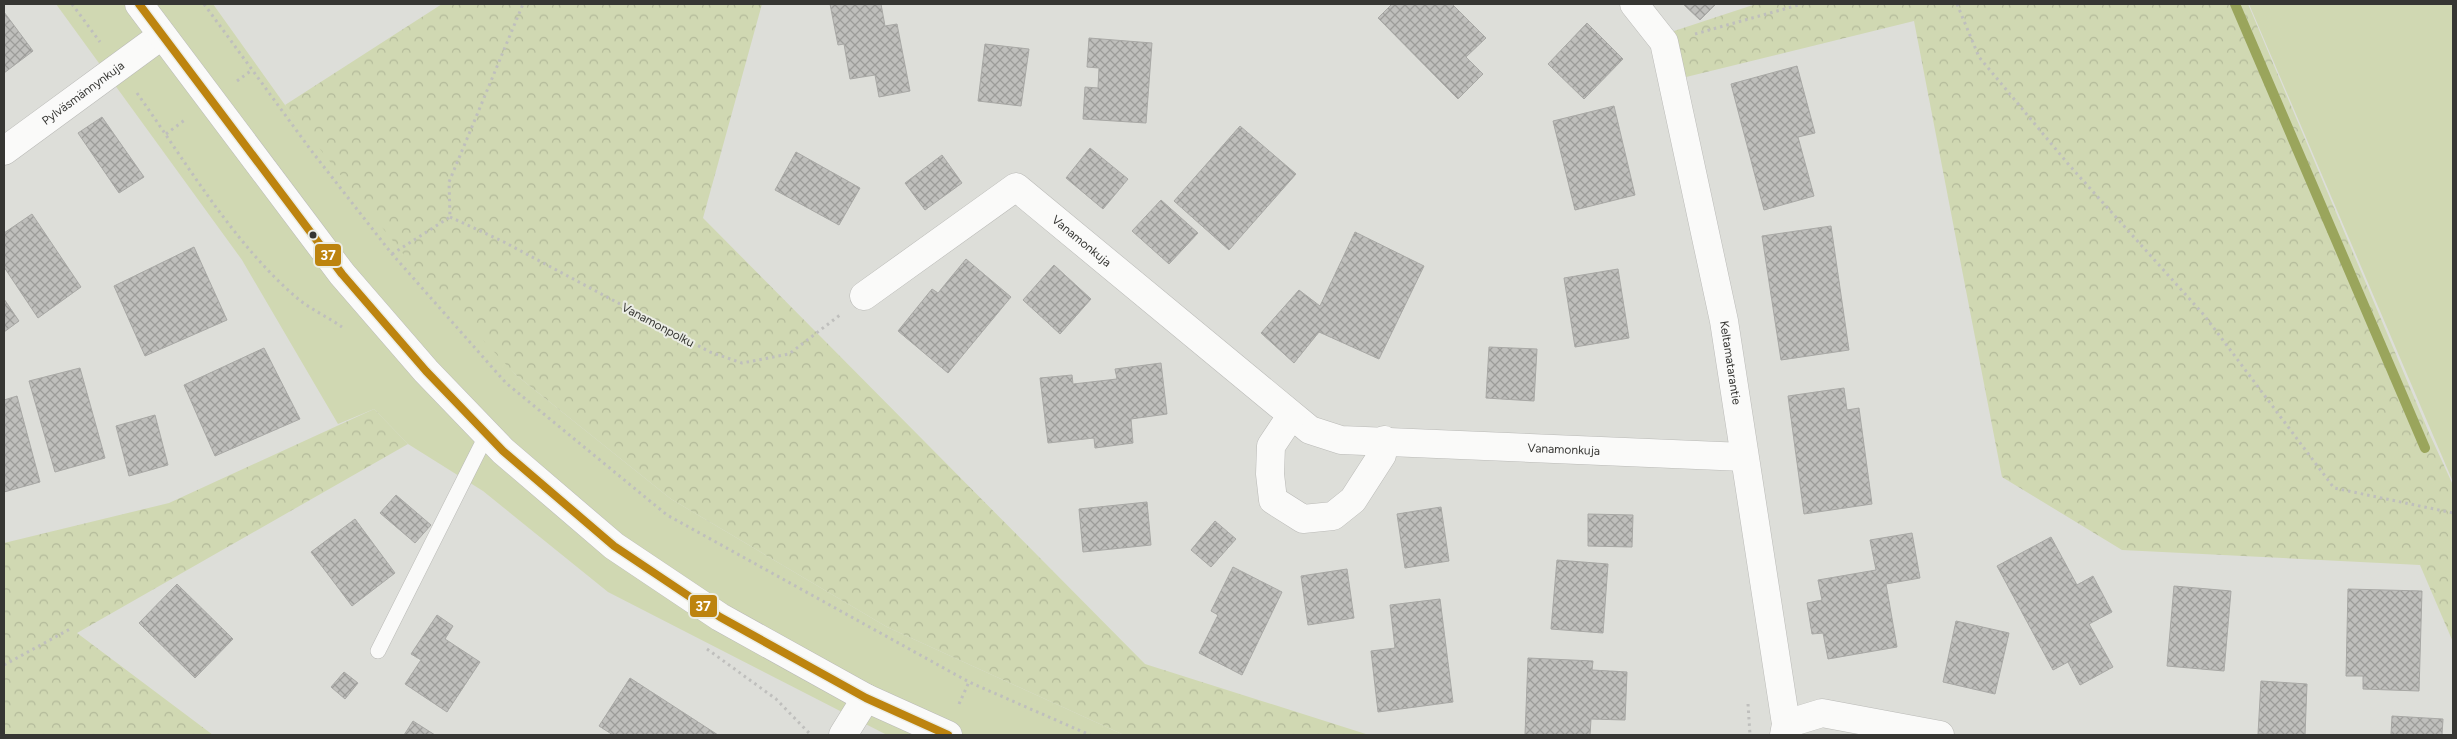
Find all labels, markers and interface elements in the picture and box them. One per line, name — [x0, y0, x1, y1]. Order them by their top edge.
street label: Pylväsmännynkuja — [39, 58, 127, 128]
street label: Vanamonkuja — [1049, 213, 1114, 270]
unlabelled marker — [308, 230, 318, 240]
line badge: 37 — [314, 243, 342, 267]
text: 37 — [320, 247, 336, 264]
street label: Vanamonpolku — [619, 300, 697, 350]
street label: Keltamatarantie — [1717, 320, 1744, 406]
street label: Vanamonkuja — [1527, 441, 1600, 458]
line badge: 37 — [689, 594, 718, 618]
text: 37 — [695, 598, 711, 615]

